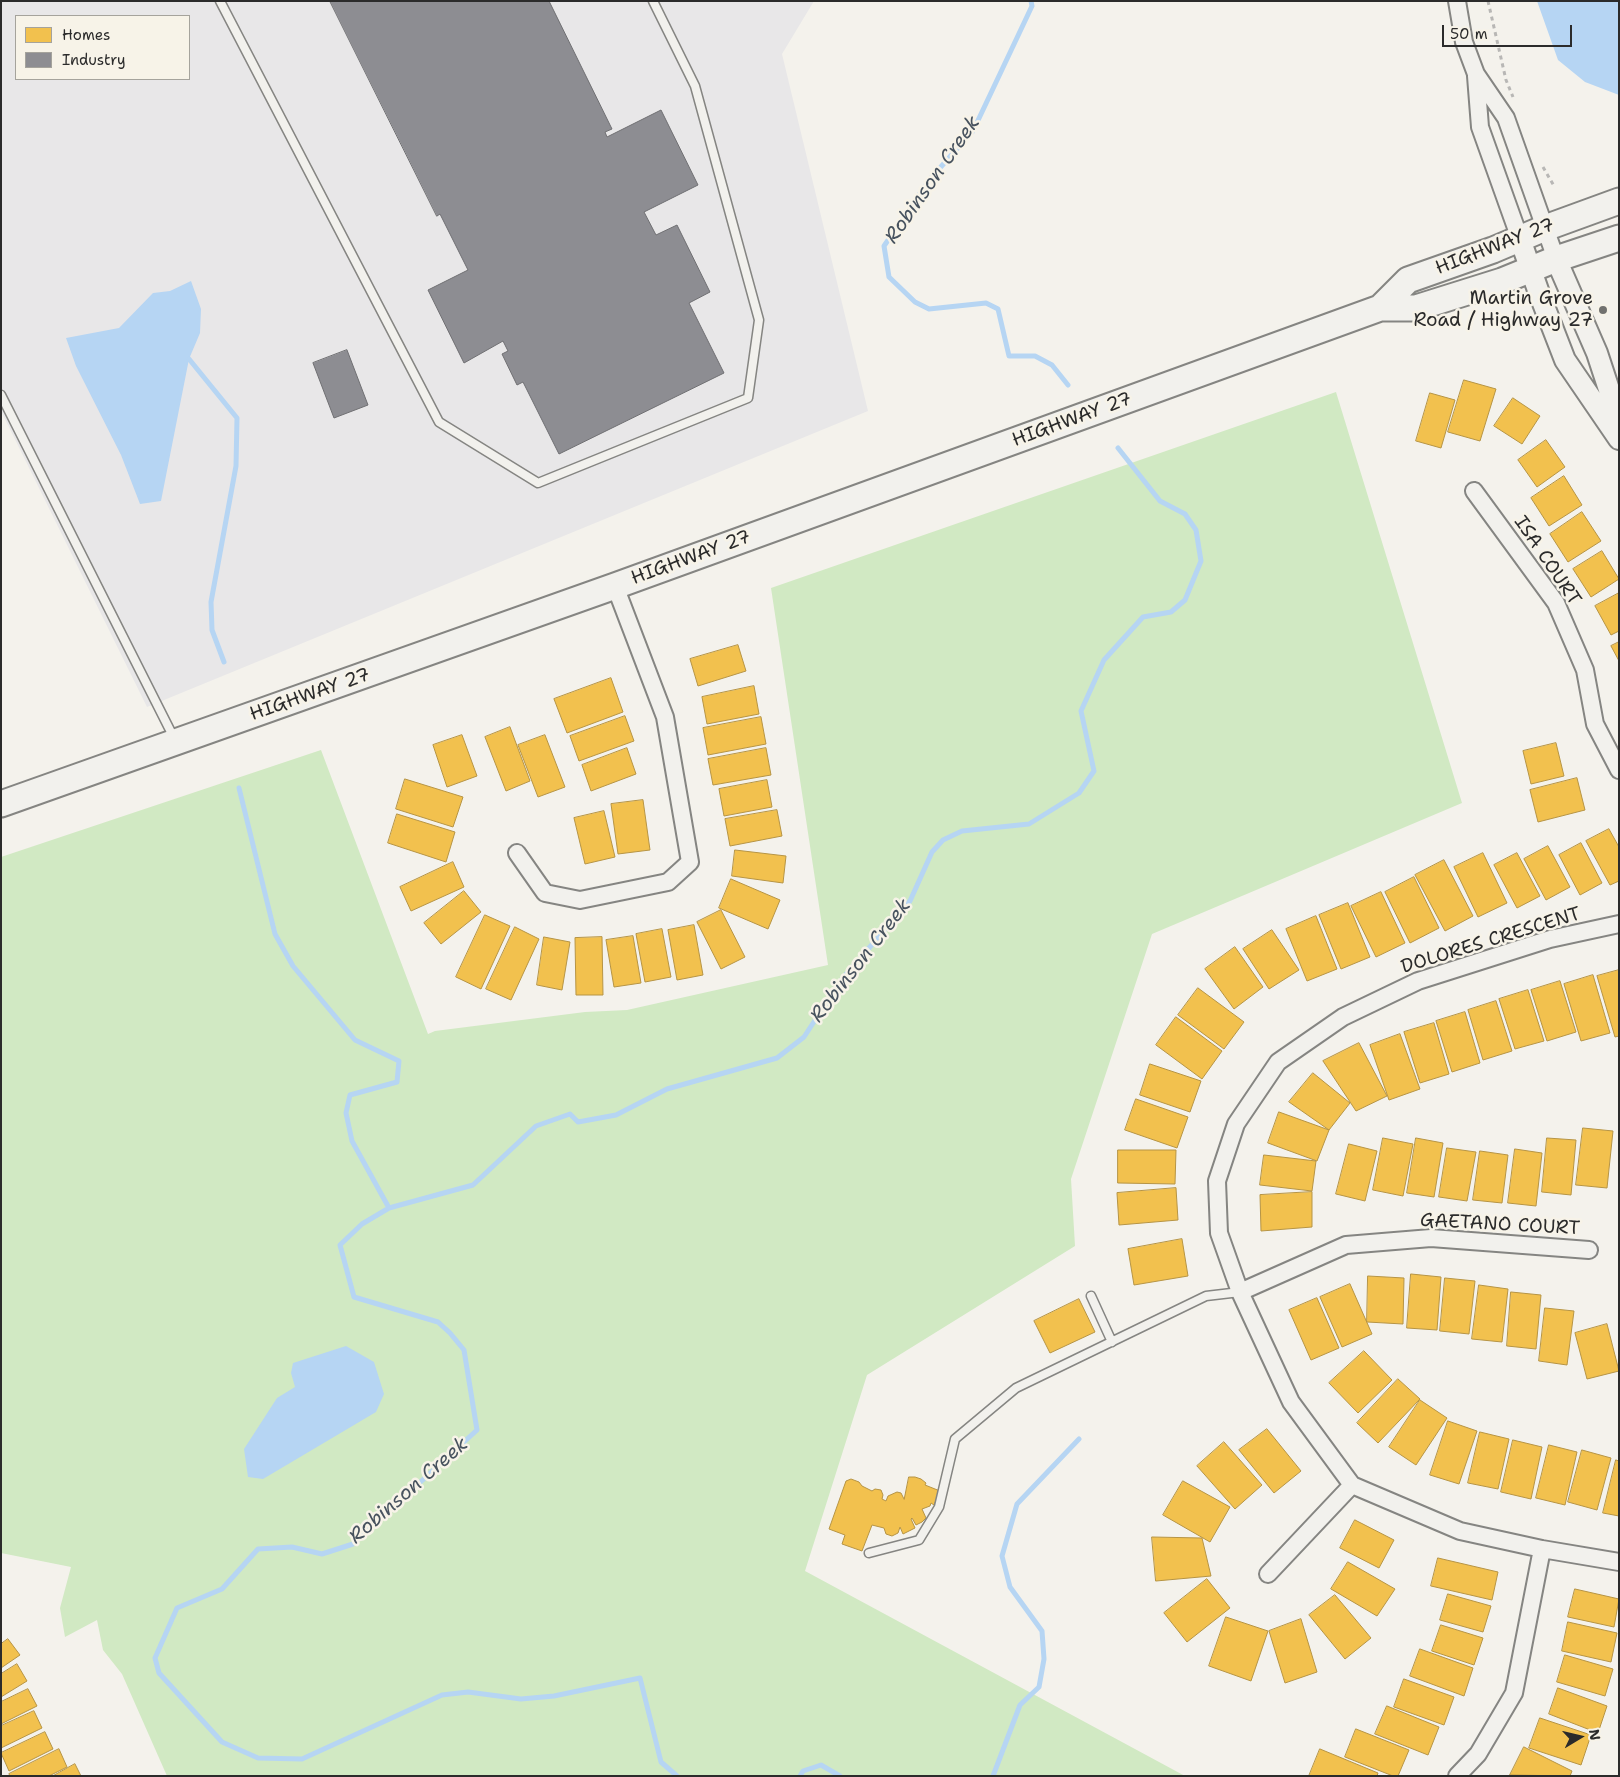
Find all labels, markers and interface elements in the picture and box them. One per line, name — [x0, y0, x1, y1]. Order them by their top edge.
legend — [15, 15, 190, 80]
scale bar — [1445, 15, 1575, 47]
text: 50 m — [1450, 24, 1488, 44]
text: Homes — [62, 25, 110, 45]
text: Industry — [62, 50, 126, 70]
water label: Robinson Creek — [880, 112, 986, 248]
street label: HIGHWAY 27 — [1432, 214, 1558, 280]
place label: Martin Grove Road / Highway 27 — [1413, 288, 1593, 332]
marker: Martin Grove Road / Highway 27 — [1597, 304, 1609, 316]
street label: HIGHWAY 27 — [1009, 388, 1135, 452]
street label: ISA COURT — [1509, 512, 1585, 610]
street label: HIGHWAY 27 — [628, 526, 754, 590]
street label: HIGHWAY 27 — [247, 664, 373, 726]
water label: Robinson Creek — [805, 894, 917, 1028]
street label: DOLORES CRESCENT — [1398, 903, 1584, 979]
street label: GAETANO COURT — [1419, 1209, 1581, 1241]
water label: Robinson Creek — [344, 1433, 474, 1549]
north arrow — [1555, 1712, 1605, 1762]
text: N — [1585, 1728, 1605, 1742]

